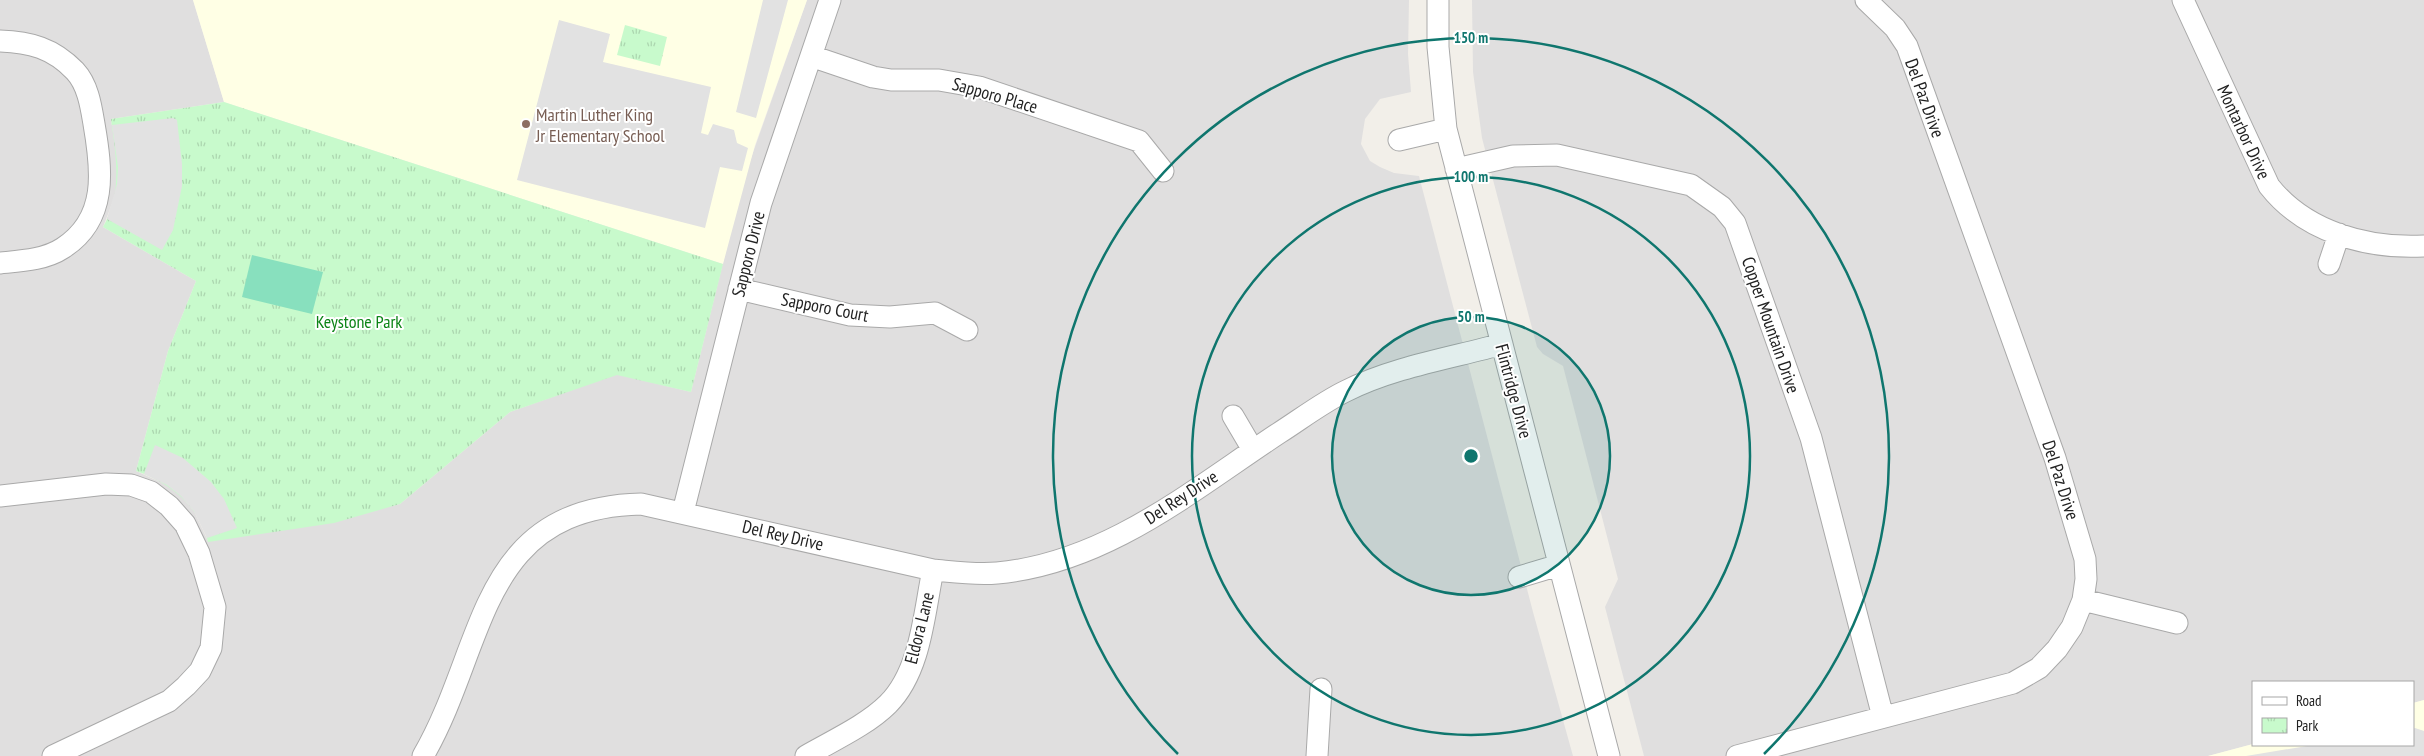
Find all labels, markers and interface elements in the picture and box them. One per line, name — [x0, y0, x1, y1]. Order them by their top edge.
text: 150 m — [1454, 28, 1488, 47]
street label: Del Paz Drive — [1900, 55, 1950, 141]
street label: Sapporo Place — [950, 72, 1040, 118]
street label: Montarbor Drive — [2212, 81, 2276, 183]
place label: Martin Luther King Jr Elementary School — [535, 103, 665, 147]
marker: Martin Luther King Jr Elementary School — [520, 118, 532, 130]
text: 100 m — [1454, 167, 1488, 186]
street label: Sapporo Drive — [726, 209, 770, 299]
street label: Copper Mountain Drive — [1737, 254, 1805, 396]
street label: Sapporo Court — [779, 287, 871, 327]
text: 50 m — [1457, 307, 1485, 326]
park label: Keystone Park — [316, 310, 402, 333]
street label: Flintridge Drive — [1490, 341, 1538, 441]
street label: Del Paz Drive — [2037, 437, 2085, 523]
centre of rings — [1462, 447, 1480, 465]
street label: Del Rey Drive — [1140, 465, 1222, 529]
street label: Del Rey Drive — [740, 514, 826, 556]
street label: Eldora Lane — [899, 590, 939, 666]
legend — [2252, 681, 2414, 746]
text: Road — [2296, 691, 2322, 710]
text: Park — [2296, 716, 2318, 735]

